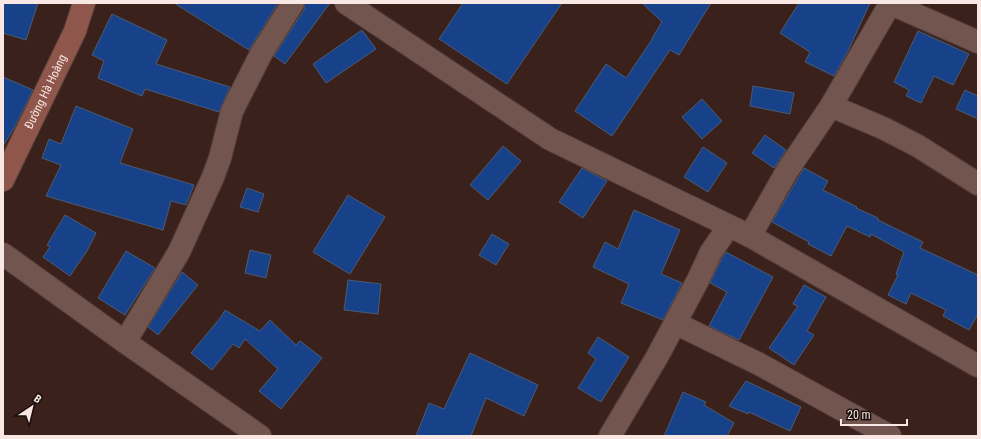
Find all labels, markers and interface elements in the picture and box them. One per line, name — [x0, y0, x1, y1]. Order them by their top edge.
street label: Đường Hà Hoàng — [22, 52, 70, 131]
north arrow — [12, 387, 52, 427]
text: B — [31, 392, 44, 406]
scale bar — [841, 401, 907, 427]
text: 20 m — [847, 408, 871, 422]

